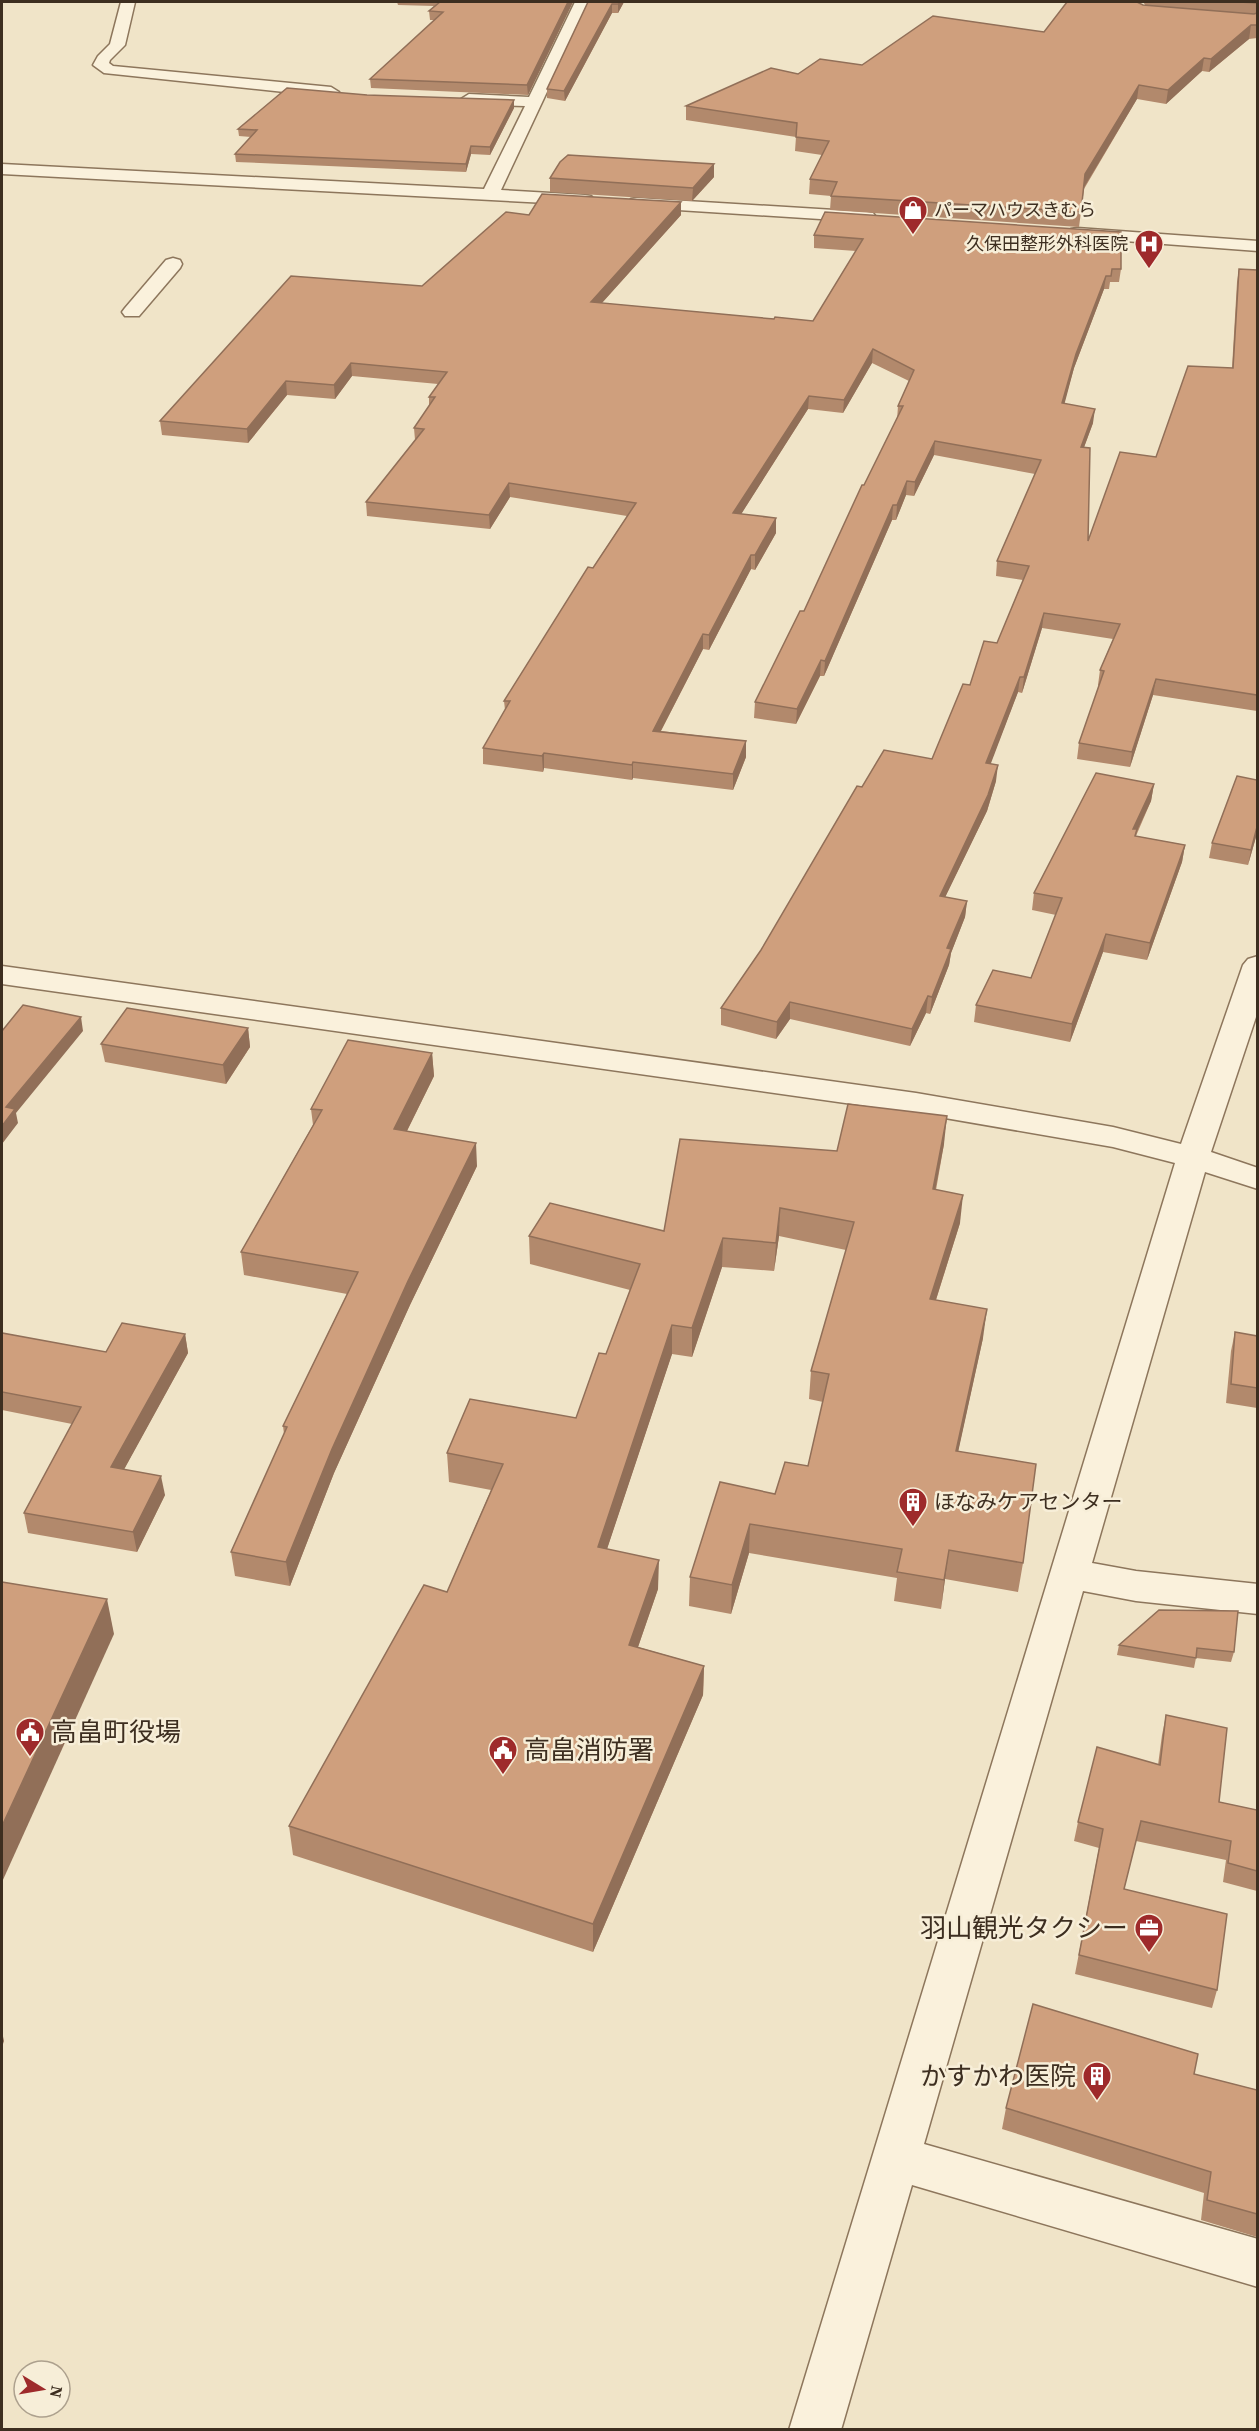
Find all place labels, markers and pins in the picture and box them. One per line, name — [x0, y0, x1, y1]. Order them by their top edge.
shop icon: パーマハウスきむら — [897, 194, 929, 236]
place label: パーマハウスきむら — [934, 197, 1096, 222]
hospital icon: 久保田整形外科医院 — [1133, 228, 1165, 270]
place label: 久保田整形外科医院 — [966, 231, 1128, 256]
building icon: ほなみケアセンター — [897, 1486, 929, 1528]
place label: ほなみケアセンター — [934, 1487, 1123, 1516]
place label: 高畠町役場 — [51, 1714, 181, 1750]
public building icon: 高畠町役場 — [14, 1716, 46, 1758]
place label: 高畠消防署 — [524, 1732, 654, 1768]
public building icon: 高畠消防署 — [487, 1734, 519, 1776]
place label: 羽山観光タクシー — [920, 1910, 1128, 1946]
office icon: 羽山観光タクシー — [1133, 1912, 1165, 1954]
place label: かすかわ医院 — [920, 2058, 1076, 2094]
building icon: かすかわ医院 — [1081, 2060, 1113, 2102]

